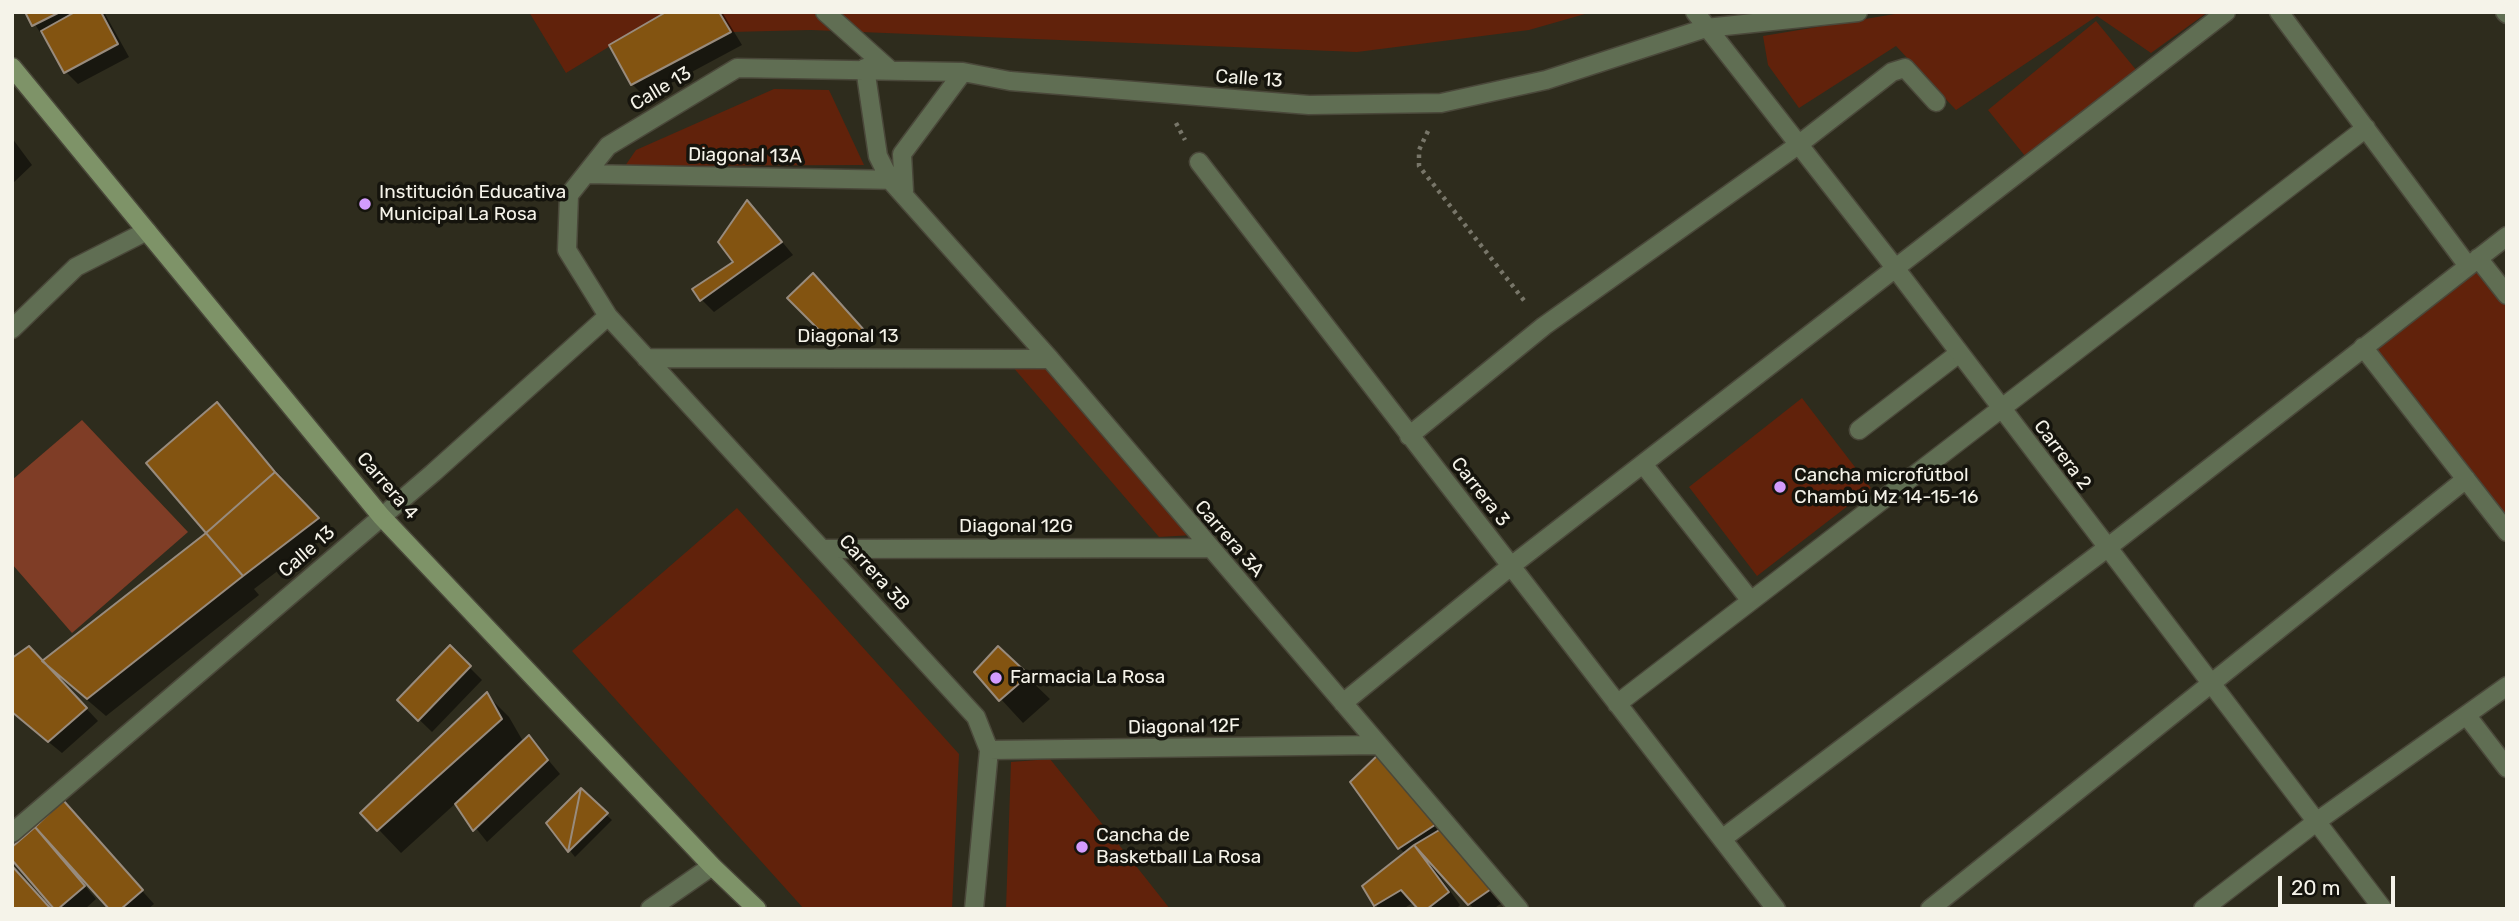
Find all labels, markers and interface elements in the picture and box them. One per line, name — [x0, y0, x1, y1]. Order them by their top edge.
street label: Calle 13 — [626, 62, 696, 116]
street label: Calle 13 — [1215, 65, 1283, 93]
street label: Diagonal 13A — [688, 144, 802, 168]
place label: Institución Educativa Municipal La Rosa — [379, 182, 566, 226]
marker: Institución Educativa Municipal La Rosa — [357, 196, 373, 212]
street label: Diagonal 13 — [797, 326, 899, 348]
street label: Carrera 2 — [2028, 416, 2096, 494]
street label: Carrera 4 — [351, 448, 423, 524]
street label: Carrera 3 — [1446, 453, 1514, 531]
place label: Cancha microfútbol Chambú Mz 14-15-16 — [1794, 465, 1978, 509]
marker: Cancha microfútbol Chambú Mz 14-15-16 — [1772, 479, 1788, 495]
street label: Carrera 3A — [1189, 496, 1269, 582]
street label: Diagonal 12G — [959, 516, 1073, 538]
street label: Calle 13 — [274, 521, 340, 583]
street label: Carrera 3B — [834, 530, 914, 616]
place label: Farmacia La Rosa — [1010, 667, 1165, 689]
marker: Farmacia La Rosa — [988, 670, 1004, 686]
street label: Diagonal 12F — [1128, 715, 1240, 739]
place label: Cancha de Basketball La Rosa — [1096, 825, 1261, 869]
marker: Cancha de Basketball La Rosa — [1074, 839, 1090, 855]
scale bar — [2281, 862, 2398, 906]
text: 20 m — [2291, 875, 2340, 900]

